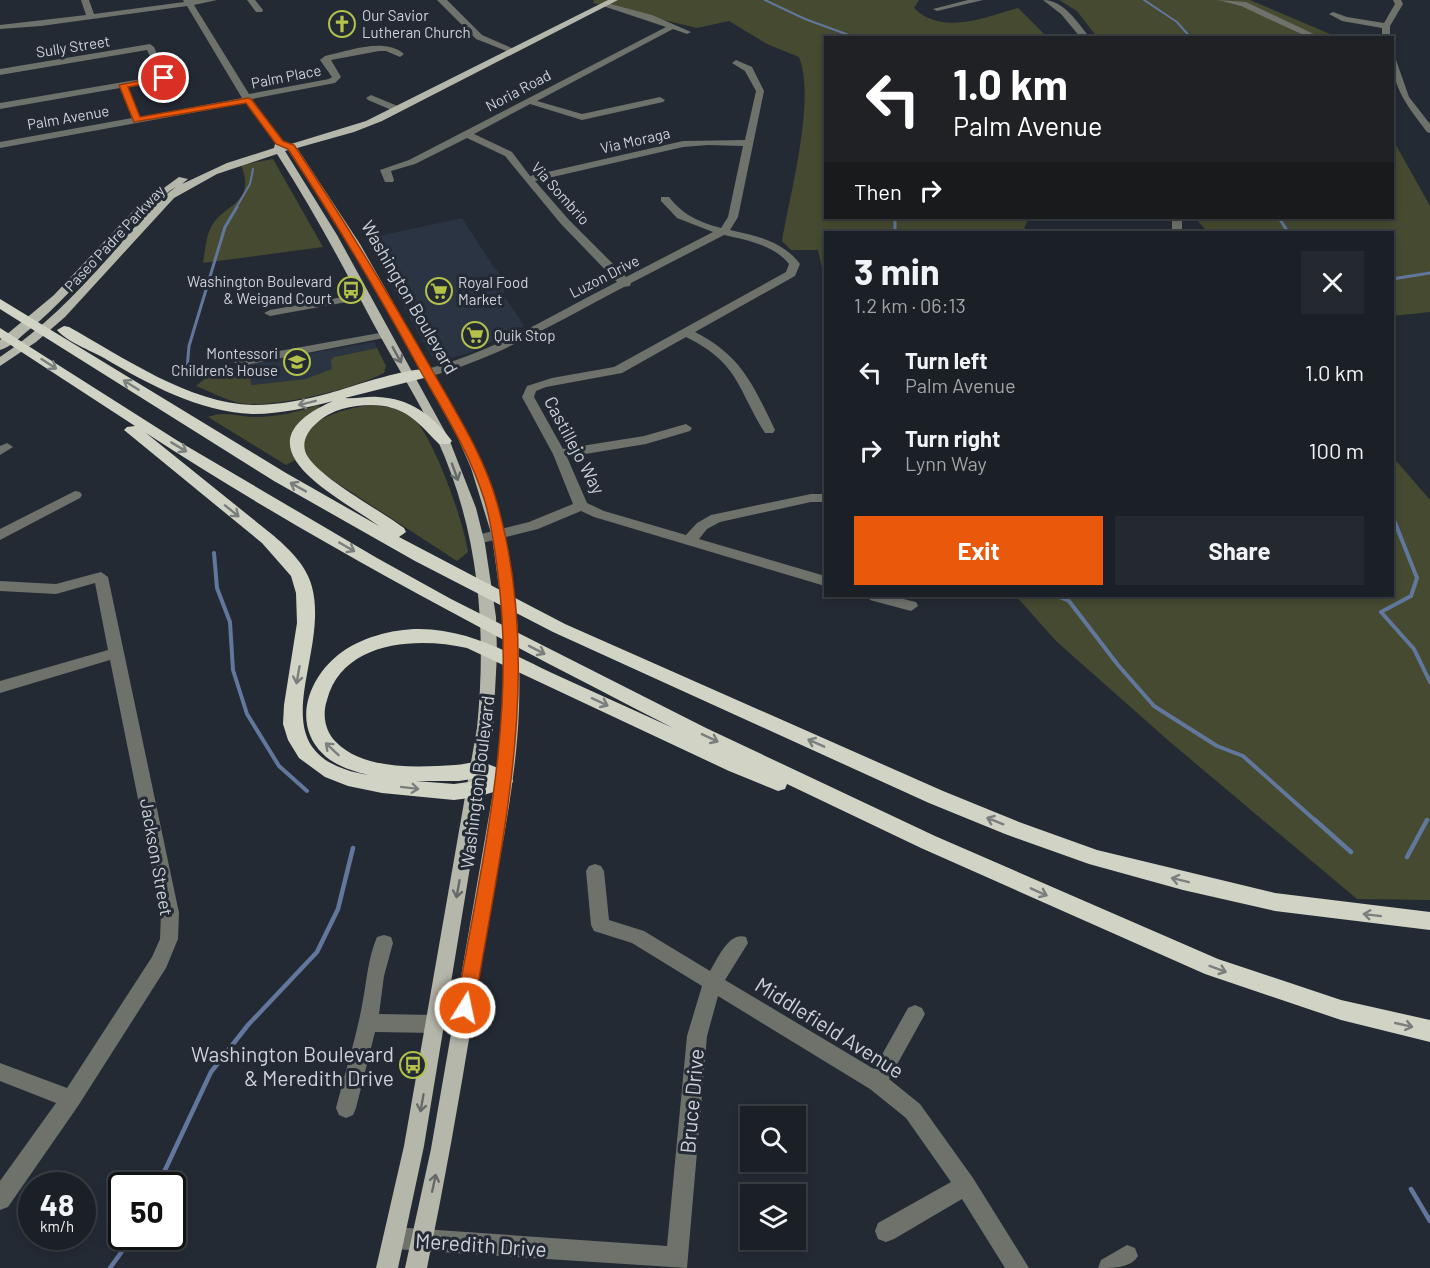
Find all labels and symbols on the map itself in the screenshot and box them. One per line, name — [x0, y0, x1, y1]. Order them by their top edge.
place label: Our Savior Lutheran Church — [362, 6, 471, 41]
church icon: Our Savior Lutheran Church — [327, 9, 357, 39]
street label: Sully Street — [35, 31, 111, 61]
pin — [138, 52, 189, 103]
street label: Palm Place — [249, 60, 323, 92]
street label: Noria Road — [482, 65, 554, 115]
street label: Palm Avenue — [26, 101, 110, 133]
street label: Via Moraga — [598, 123, 672, 157]
street label: Via Sombrio — [528, 158, 594, 228]
street label: Paseo Padre Parkway — [60, 181, 168, 295]
street label: Washington Boulevard — [357, 216, 463, 378]
street label: Luzon Drive — [566, 251, 642, 301]
place label: Washington Boulevard & Weigand Court — [187, 272, 332, 307]
place label: Royal Food Market — [458, 273, 528, 308]
bus stop icon: Washington Boulevard & Weigand Court — [336, 275, 366, 305]
supermarket icon: Royal Food Market — [424, 276, 454, 306]
supermarket icon: Quik Stop — [460, 320, 490, 350]
place label: Quik Stop — [494, 326, 555, 344]
place label: Montessori Children's House — [171, 344, 278, 379]
one-way arrow — [392, 346, 403, 364]
school or university icon: Montessori Children's House — [282, 347, 312, 377]
one-way arrow — [40, 359, 57, 371]
one-way arrow — [123, 379, 140, 391]
street label: Castillejo Way — [540, 392, 610, 498]
one-way arrow — [297, 397, 316, 409]
one-way arrow — [170, 442, 187, 454]
one-way arrow — [451, 462, 462, 481]
one-way arrow — [289, 481, 307, 492]
one-way arrow — [224, 504, 240, 517]
one-way arrow — [338, 542, 355, 554]
one-way arrow — [527, 644, 545, 656]
one-way arrow — [292, 664, 303, 684]
street label: Washington Boulevard — [455, 694, 499, 870]
one-way arrow — [591, 697, 609, 709]
one-way arrow — [701, 733, 719, 745]
one-way arrow — [807, 737, 826, 748]
one-way arrow — [325, 742, 340, 756]
one-way arrow — [399, 783, 419, 794]
street label: Jackson Street — [136, 797, 178, 917]
one-way arrow — [986, 815, 1004, 826]
one-way arrow — [1171, 874, 1190, 886]
one-way arrow — [453, 878, 464, 898]
one-way arrow — [1029, 886, 1047, 898]
one-way arrow — [1362, 909, 1382, 920]
one-way arrow — [1208, 964, 1227, 975]
street label: Middlefield Avenue — [751, 971, 909, 1083]
position arrow — [433, 976, 497, 1040]
one-way arrow — [1395, 1019, 1414, 1031]
place label: Washington Boulevard & Meredith Drive — [191, 1041, 394, 1090]
street label: Bruce Drive — [674, 1048, 708, 1154]
bus stop icon: Washington Boulevard & Meredith Drive — [398, 1050, 428, 1080]
one-way arrow — [416, 1092, 427, 1112]
speed limit sign: 50 — [108, 1172, 186, 1250]
one-way arrow — [428, 1174, 440, 1193]
street label: Meredith Drive — [414, 1227, 548, 1261]

